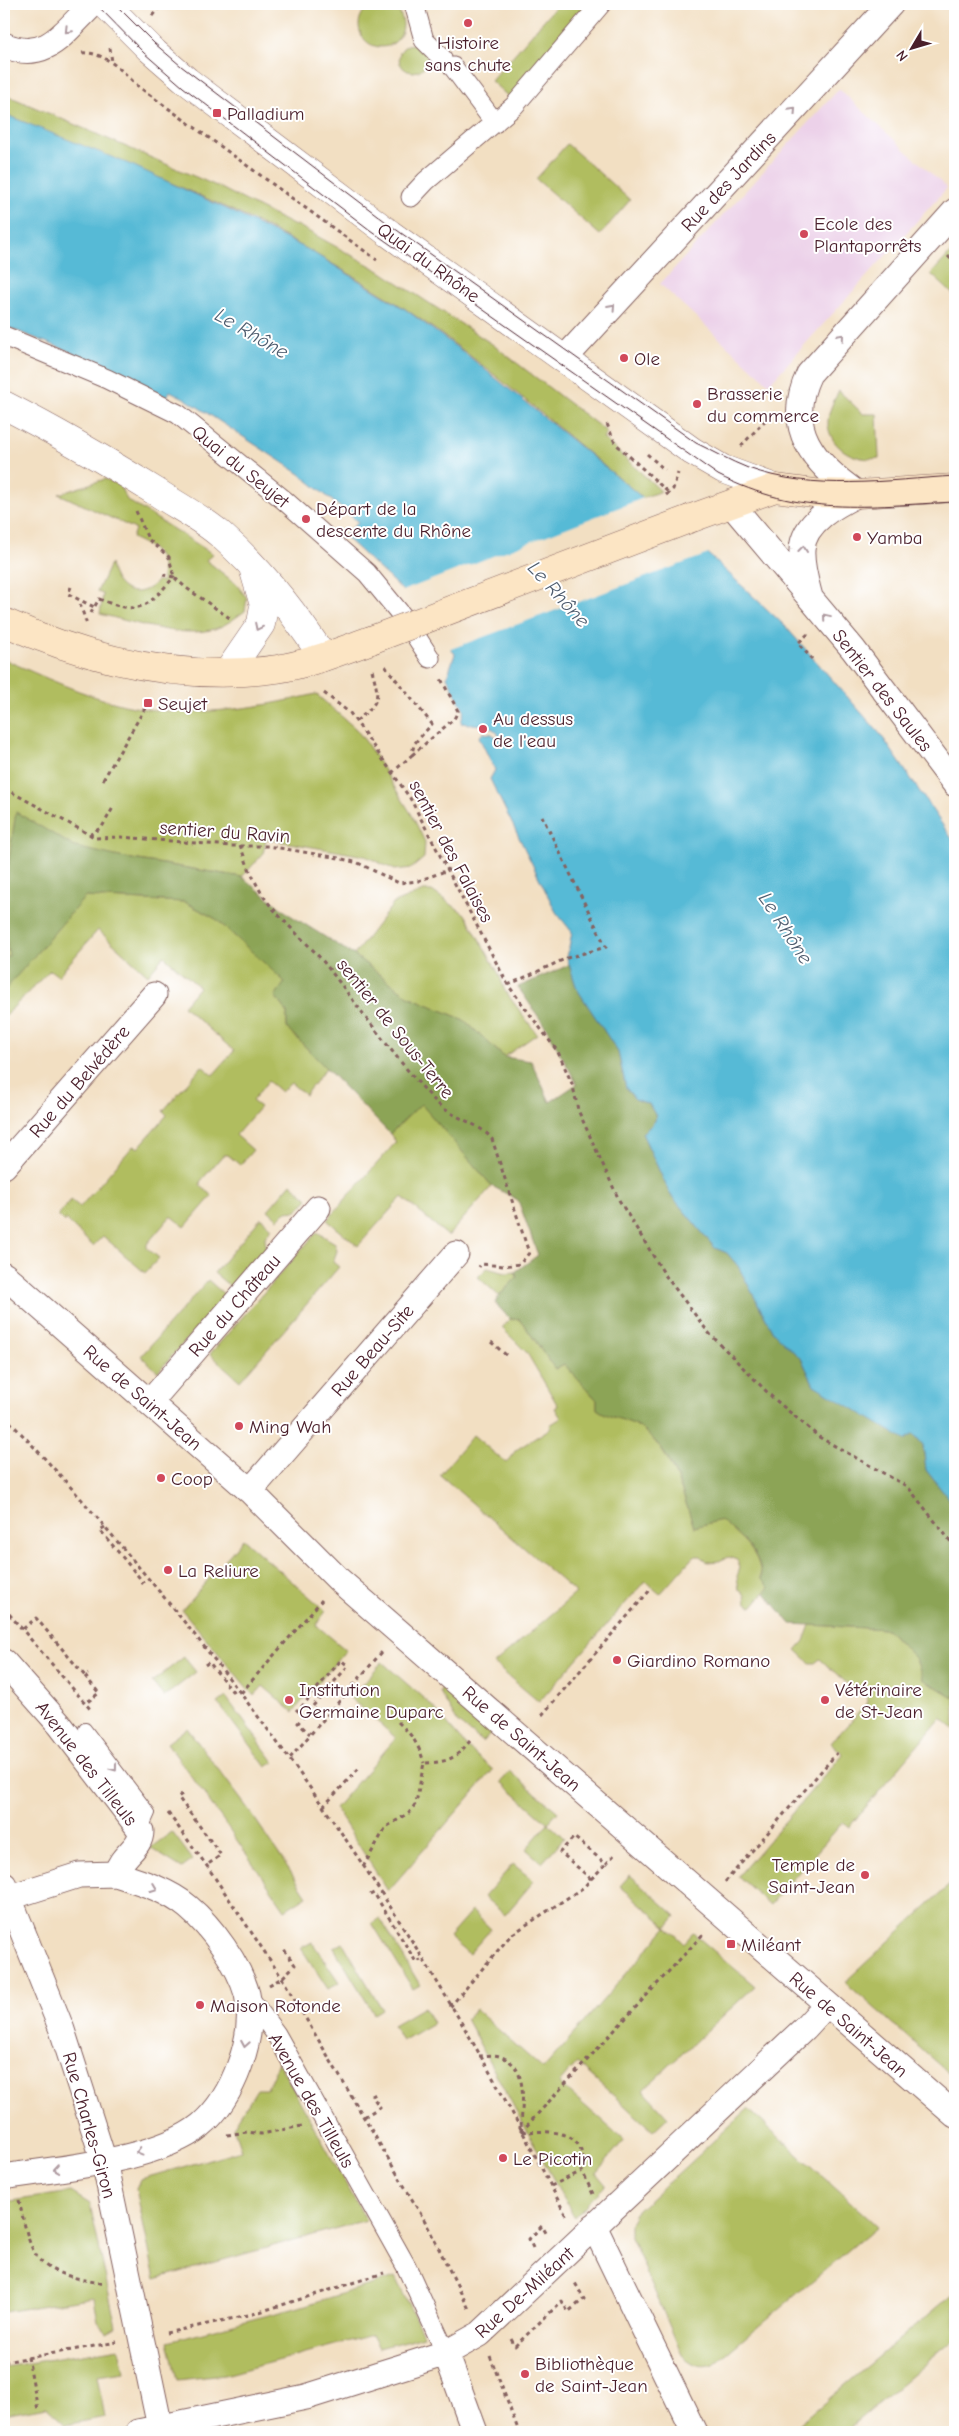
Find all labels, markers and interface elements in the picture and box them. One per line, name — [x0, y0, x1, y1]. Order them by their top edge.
marker: Histoire sans chute — [462, 17, 474, 29]
north arrow — [886, 22, 936, 72]
one-way arrow — [65, 24, 74, 33]
place label: Histoire sans chute — [425, 32, 511, 76]
text: N — [893, 47, 912, 65]
place label: Palladium — [227, 103, 305, 125]
marker: Palladium — [211, 107, 223, 119]
one-way arrow — [787, 107, 796, 116]
street label: Rue des Jardins — [677, 127, 781, 236]
place label: Ecole des Plantaporrêts — [814, 213, 921, 257]
street label: Quai du Rhône — [373, 218, 484, 307]
marker: Ecole des Plantaporrêts — [798, 228, 810, 240]
water label: Le Rhône — [211, 303, 293, 364]
one-way arrow — [606, 303, 615, 312]
one-way arrow — [835, 334, 844, 343]
place label: Ole — [634, 348, 660, 370]
marker: Ole — [618, 352, 630, 364]
place label: Brasserie du commerce — [707, 383, 819, 427]
marker: Brasserie du commerce — [691, 398, 703, 410]
street label: Quai du Seujet — [187, 421, 294, 513]
place label: Départ de la descente du Rhône — [316, 498, 471, 542]
marker: Départ de la descente du Rhône — [300, 513, 312, 525]
place label: Yamba — [867, 527, 923, 549]
marker: Yamba — [851, 531, 863, 543]
one-way arrow — [797, 545, 808, 553]
water label: Le Rhône — [523, 557, 594, 632]
one-way arrow — [823, 613, 832, 622]
one-way arrow — [254, 622, 264, 631]
street label: Sentier des Saules — [828, 625, 937, 756]
place label: Seujet — [158, 693, 208, 715]
marker: Seujet — [142, 697, 154, 709]
place label: Au dessus de l'eau — [493, 708, 573, 752]
marker: Au dessus de l'eau — [477, 723, 489, 735]
street label: sentier des Falaises — [404, 777, 498, 927]
street label: sentier du Ravin — [159, 816, 291, 848]
water label: Le Rhône — [754, 888, 817, 969]
street label: sentier de Sous-Terre — [332, 954, 458, 1103]
street label: Rue du Belvédère — [25, 1021, 135, 1142]
street label: Rue du Château — [184, 1250, 285, 1361]
street label: Rue Beau-Site — [327, 1300, 419, 1401]
street label: Rue de Saint-Jean — [79, 1340, 206, 1455]
place label: Ming Wah — [249, 1416, 331, 1438]
marker: Ming Wah — [233, 1420, 245, 1432]
place label: Coop — [171, 1468, 213, 1490]
marker: Coop — [155, 1472, 167, 1484]
place label: La Reliure — [178, 1560, 259, 1582]
marker: La Reliure — [162, 1564, 174, 1576]
place label: Giardino Romano — [627, 1650, 770, 1672]
marker: Giardino Romano — [611, 1654, 623, 1666]
place label: Institution Germaine Duparc — [299, 1679, 444, 1723]
place label: Vétérinaire de St-Jean — [835, 1679, 923, 1723]
street label: Rue de Saint-Jean — [458, 1681, 585, 1796]
marker: Institution Germaine Duparc — [283, 1694, 295, 1706]
marker: Vétérinaire de St-Jean — [819, 1694, 831, 1706]
street label: Avenue des Tilleuls — [31, 1697, 142, 1830]
one-way arrow — [109, 1762, 117, 1771]
place label: Temple de Saint-Jean — [768, 1854, 855, 1898]
marker: Temple de Saint-Jean — [859, 1869, 871, 1881]
one-way arrow — [149, 1882, 158, 1892]
place label: Miléant — [741, 1934, 801, 1956]
marker: Miléant — [725, 1938, 737, 1950]
street label: Rue de Saint-Jean — [785, 1967, 912, 2082]
place label: Maison Rotonde — [210, 1995, 341, 2017]
marker: Maison Rotonde — [194, 1999, 206, 2011]
street label: Avenue des Tilleuls — [264, 2029, 359, 2172]
one-way arrow — [240, 2040, 251, 2048]
street label: Rue Charles-Giron — [58, 2050, 120, 2201]
one-way arrow — [135, 2147, 143, 2157]
place label: Le Picotin — [513, 2148, 592, 2170]
marker: Le Picotin — [497, 2152, 509, 2164]
one-way arrow — [52, 2163, 61, 2173]
street label: Rue De-Miléant — [471, 2242, 579, 2343]
place label: Bibliothèque de Saint-Jean — [535, 2353, 648, 2397]
marker: Bibliothèque de Saint-Jean — [519, 2368, 531, 2380]

